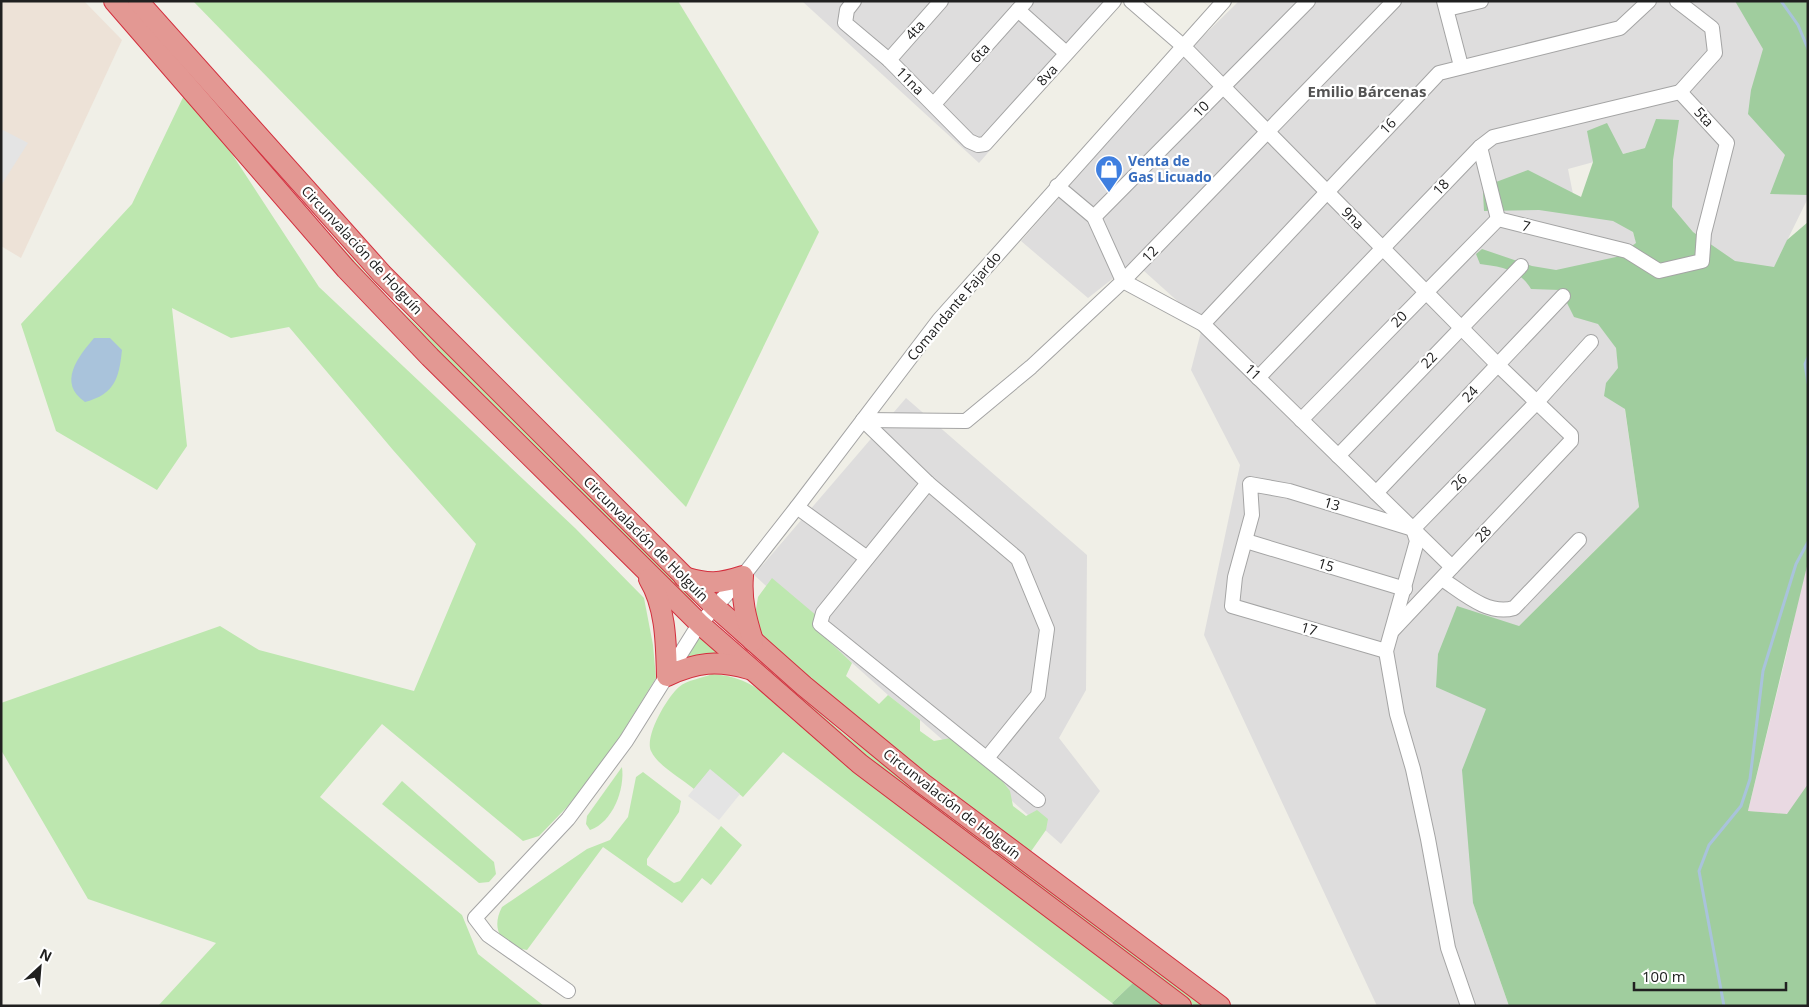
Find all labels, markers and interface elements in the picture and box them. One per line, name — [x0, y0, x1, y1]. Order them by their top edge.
street label: 4ta — [901, 16, 929, 44]
street label: 6ta — [966, 39, 994, 67]
street label: 8va — [1032, 60, 1061, 89]
street label: 11na — [892, 62, 929, 99]
district label: Emilio Bárcenas — [1308, 81, 1426, 101]
street label: 10 — [1188, 96, 1213, 121]
street label: 5ta — [1690, 103, 1718, 131]
street label: 16 — [1375, 113, 1400, 138]
place label: Venta de Gas Licuado — [1128, 151, 1212, 186]
shop icon: Venta de Gas Licuado — [1094, 154, 1124, 193]
street label: 18 — [1428, 174, 1453, 199]
street label: Circunvalación de Holguín — [298, 181, 427, 318]
street label: 9na — [1338, 202, 1369, 233]
street label: 7 — [1520, 215, 1532, 236]
street label: 12 — [1137, 241, 1162, 266]
street label: Comandante Fajardo — [902, 247, 1005, 364]
street label: 20 — [1386, 306, 1411, 331]
street label: 22 — [1416, 347, 1441, 372]
street label: 11 — [1241, 359, 1266, 384]
street label: 24 — [1457, 381, 1482, 406]
street label: 26 — [1446, 469, 1471, 494]
street label: Circunvalación de Holguín — [580, 472, 713, 605]
street label: 13 — [1322, 492, 1343, 515]
street label: 28 — [1470, 521, 1495, 546]
street label: 15 — [1316, 553, 1337, 576]
street label: 17 — [1299, 617, 1319, 640]
street label: Circunvalación de Holguín — [880, 744, 1025, 863]
north arrow — [15, 942, 65, 992]
text: N — [37, 944, 55, 966]
scale bar — [1634, 960, 1786, 992]
text: 100 m — [1642, 966, 1686, 986]

